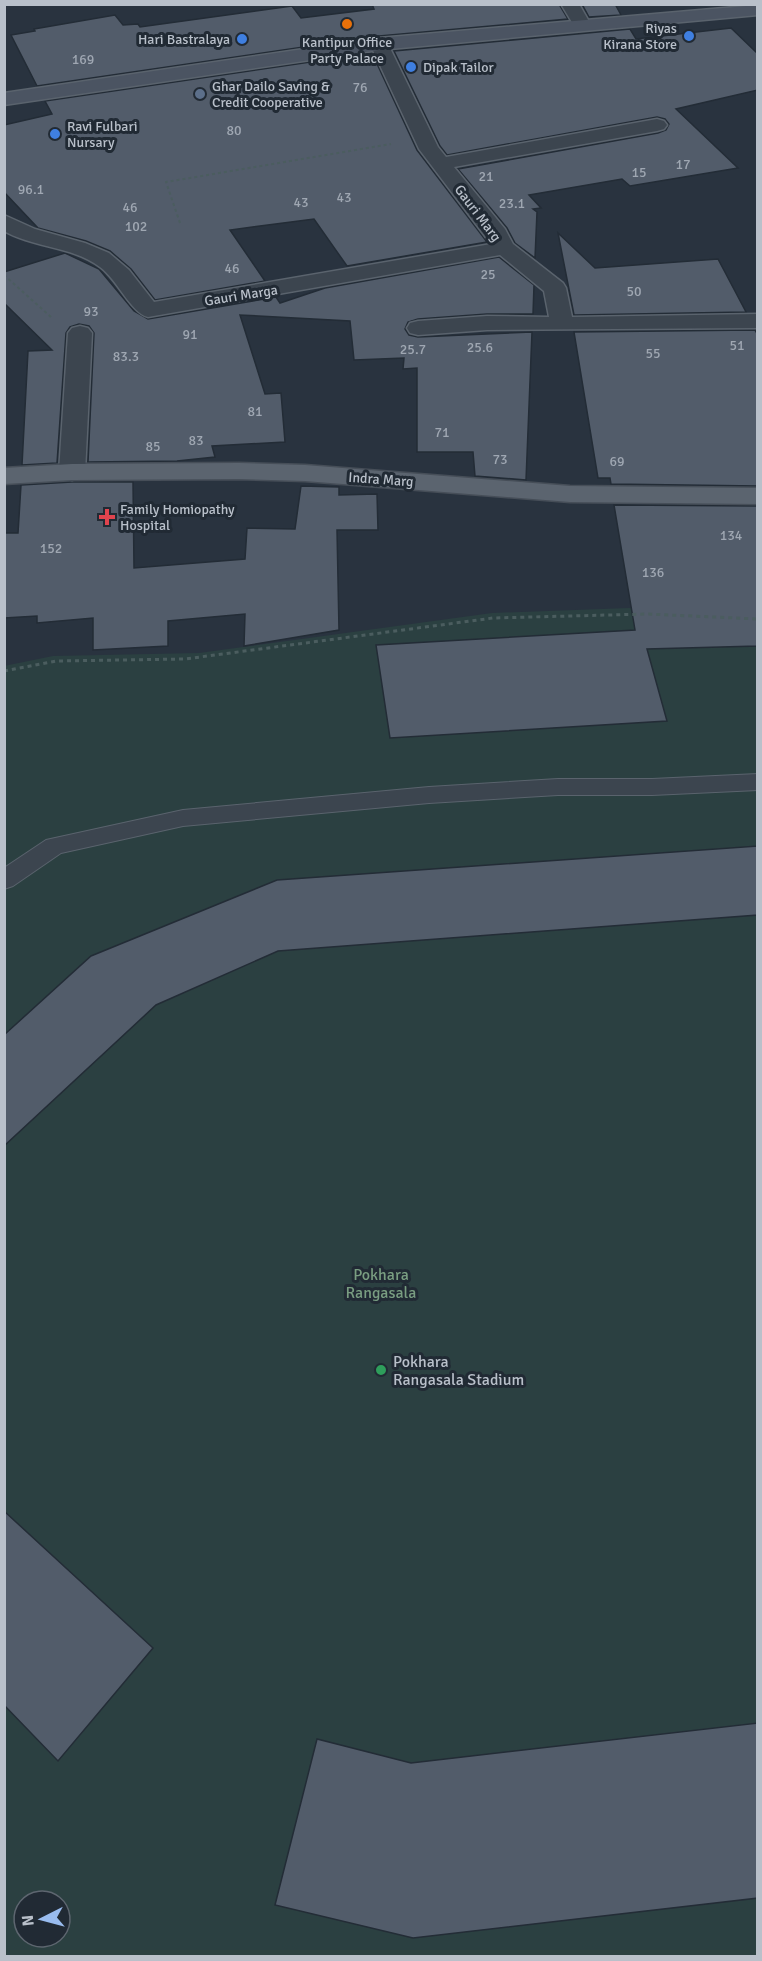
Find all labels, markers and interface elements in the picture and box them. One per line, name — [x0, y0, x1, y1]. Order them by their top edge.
marker: Kantipur Office Party Palace — [340, 17, 354, 31]
place label: Riyas Kirana Store — [603, 20, 677, 53]
marker: Riyas Kirana Store — [682, 29, 696, 43]
place label: Hari Bastralaya — [138, 31, 230, 48]
marker: Hari Bastralaya — [235, 32, 249, 46]
place label: Kantipur Office Party Palace — [302, 34, 392, 67]
house number: 169 — [72, 51, 94, 68]
place label: Dipak Tailor — [423, 59, 495, 76]
marker: Dipak Tailor — [404, 60, 418, 74]
place label: Ghar Dailo Saving & Credit Cooperative — [212, 78, 330, 111]
house number: 76 — [352, 79, 368, 96]
marker: Ghar Dailo Saving & Credit Cooperative — [193, 87, 207, 101]
place label: Ravi Fulbari Nursary — [67, 118, 138, 151]
house number: 80 — [226, 122, 242, 139]
marker: Ravi Fulbari Nursary — [48, 127, 62, 141]
house number: 17 — [675, 156, 691, 173]
house number: 15 — [631, 164, 647, 181]
house number: 21 — [478, 168, 494, 185]
house number: 96.1 — [18, 181, 44, 198]
street label: Gauri Marg — [451, 181, 505, 245]
house number: 43 — [336, 189, 352, 206]
house number: 43 — [293, 194, 309, 211]
house number: 23.1 — [499, 195, 525, 212]
house number: 46 — [122, 199, 138, 216]
house number: 102 — [125, 218, 147, 235]
house number: 46 — [224, 260, 240, 277]
house number: 25 — [480, 266, 496, 283]
street label: Gauri Marga — [203, 281, 279, 310]
house number: 50 — [626, 283, 642, 300]
house number: 93 — [83, 303, 99, 320]
house number: 91 — [182, 326, 198, 343]
house number: 51 — [729, 337, 745, 354]
house number: 25.6 — [467, 339, 493, 356]
house number: 25.7 — [400, 341, 426, 358]
house number: 55 — [645, 345, 661, 362]
house number: 83.3 — [113, 348, 139, 365]
house number: 81 — [247, 403, 263, 420]
house number: 71 — [434, 424, 450, 441]
house number: 83 — [188, 432, 204, 449]
house number: 85 — [145, 438, 161, 455]
house number: 73 — [492, 451, 508, 468]
house number: 69 — [609, 453, 625, 470]
street label: Indra Marg — [348, 469, 414, 490]
place label: Family Homiopathy Hospital — [120, 501, 235, 534]
marker: Family Homiopathy Hospital — [98, 508, 116, 526]
house number: 134 — [720, 527, 743, 544]
house number: 152 — [40, 540, 62, 557]
house number: 136 — [642, 564, 664, 581]
park label: Pokhara Rangasala — [346, 1265, 416, 1303]
place label: Pokhara Rangasala Stadium — [393, 1352, 524, 1390]
marker: Pokhara Rangasala Stadium — [374, 1363, 388, 1377]
north arrow — [12, 1889, 72, 1949]
text: N — [18, 1914, 39, 1927]

